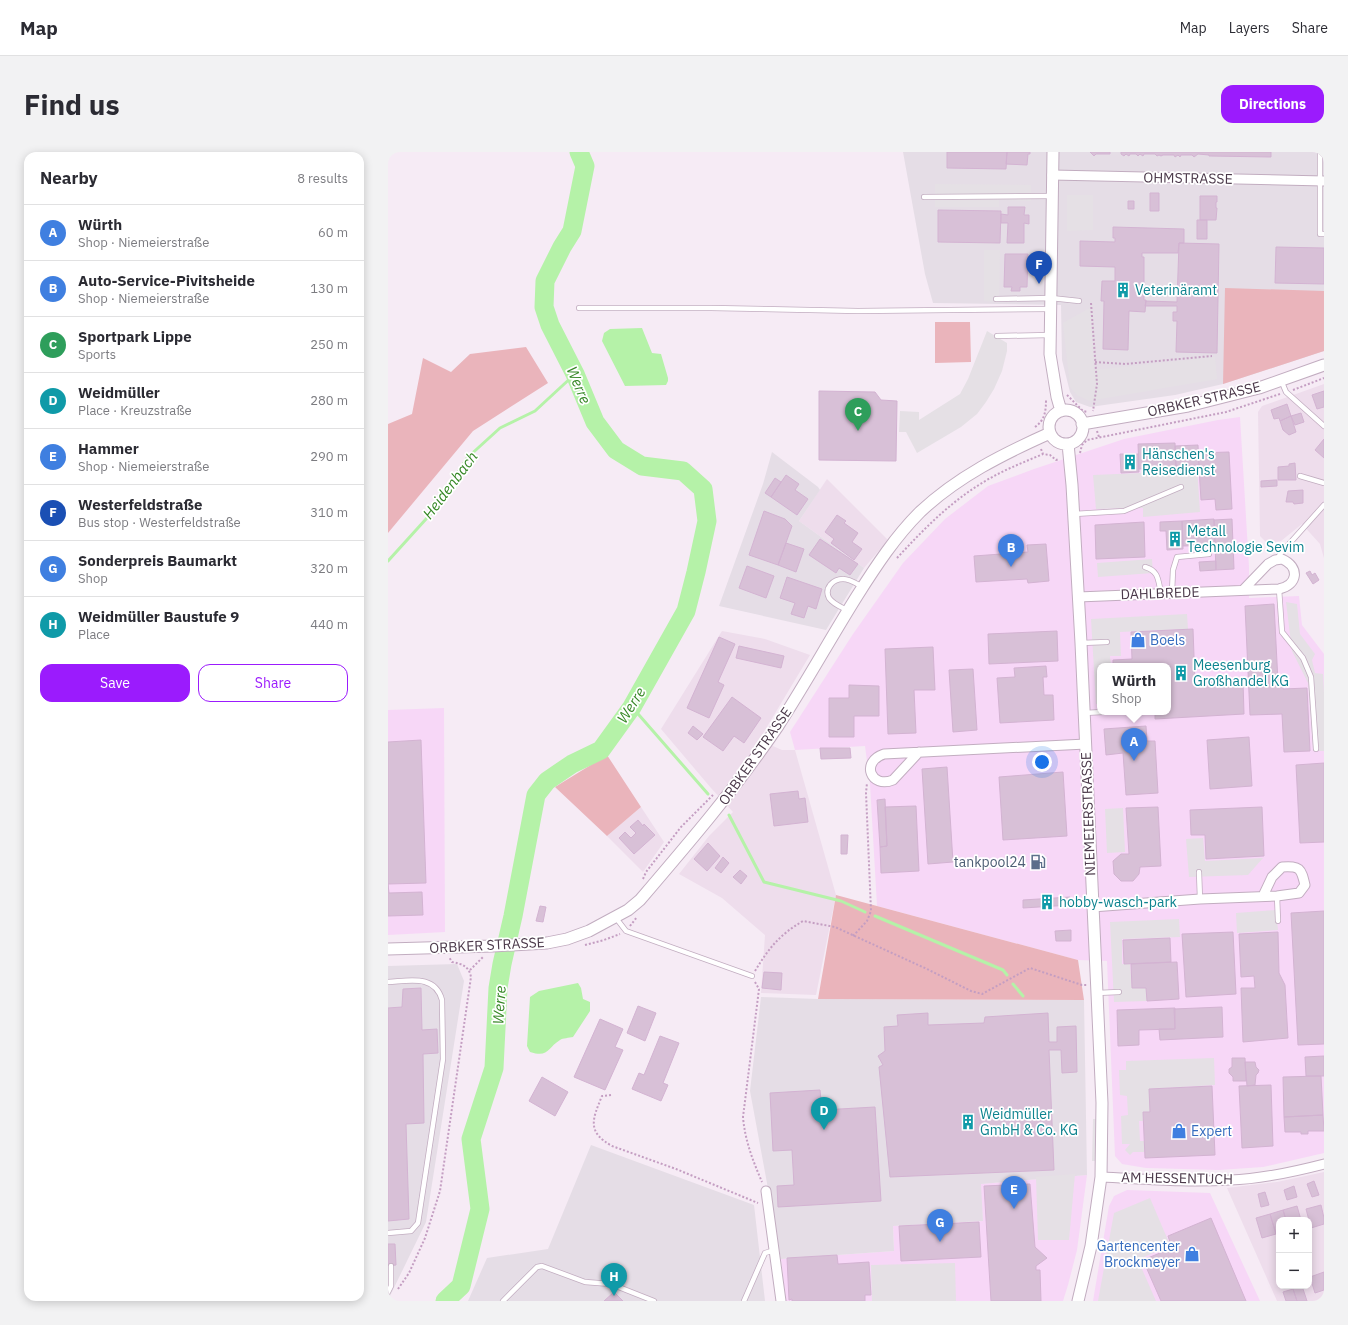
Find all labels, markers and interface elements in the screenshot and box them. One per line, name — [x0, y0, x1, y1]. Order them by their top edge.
text: Map — [20, 16, 58, 40]
text: Map — [1180, 19, 1207, 37]
text: Layers — [1229, 19, 1270, 37]
text: Share — [1292, 19, 1328, 37]
button: Directions — [1221, 85, 1324, 123]
text: Find us — [24, 86, 120, 123]
text: Nearby — [40, 167, 98, 189]
street label: OHMSTRASSE — [1143, 168, 1233, 188]
text: 8 results — [297, 170, 348, 187]
text: Würth — [78, 215, 122, 234]
text: A — [49, 224, 57, 241]
text: 60 m — [318, 224, 348, 241]
text: Shop · Niemeierstraße — [78, 234, 209, 251]
pin: F — [1026, 251, 1052, 284]
text: Auto-Service-Pivitsheide — [78, 271, 255, 290]
text: B — [49, 280, 57, 297]
text: 130 m — [310, 280, 348, 297]
building icon: Veterinäramt — [1114, 281, 1132, 299]
place label: Veterinäramt — [1135, 281, 1217, 299]
text: Shop · Niemeierstraße — [78, 290, 209, 307]
text: Sportpark Lippe — [78, 327, 192, 346]
text: C — [49, 336, 57, 353]
text: 250 m — [310, 336, 348, 353]
text: Sports — [78, 346, 116, 363]
water label: Werre — [563, 363, 595, 407]
street label: ORBKER STRASSE — [1146, 377, 1262, 421]
text: Weidmüller — [78, 383, 160, 402]
text: D — [48, 392, 58, 409]
text: 280 m — [310, 392, 348, 409]
pin: C — [845, 398, 871, 431]
text: Place · Kreuzstraße — [78, 402, 192, 419]
text: Hammer — [78, 439, 139, 458]
place label: Hänschen's Reisedienst — [1142, 445, 1215, 479]
water label: Heidenbach — [418, 447, 482, 523]
text: E — [49, 448, 57, 465]
text: 290 m — [310, 448, 348, 465]
building icon: Hänschen's Reisedienst — [1121, 453, 1139, 471]
text: Shop · Niemeierstraße — [78, 458, 209, 475]
text: Westerfeldstraße — [78, 495, 202, 514]
text: F — [49, 504, 57, 521]
text: 310 m — [310, 504, 348, 521]
text: Bus stop · Westerfeldstraße — [78, 514, 241, 531]
place label: Metall Technologie Sevim — [1187, 522, 1304, 556]
building icon: Metall Technologie Sevim — [1166, 530, 1184, 548]
pin: B — [998, 534, 1024, 567]
text: Sonderpreis Baumarkt — [78, 551, 237, 570]
text: G — [48, 560, 58, 577]
text: 320 m — [310, 560, 348, 577]
text: Shop — [78, 570, 108, 587]
street label: DAHLBREDE — [1120, 583, 1200, 603]
text: Weidmüller Baustufe 9 — [78, 607, 239, 626]
text: H — [48, 616, 58, 633]
text: 440 m — [310, 616, 348, 633]
text: Place — [78, 626, 110, 643]
shop icon: Boels — [1129, 631, 1147, 649]
place label: Boels — [1150, 631, 1185, 649]
place label: Meesenburg Großhandel KG — [1193, 656, 1289, 690]
popup — [1097, 663, 1171, 715]
button: Save — [40, 664, 190, 702]
button: Share — [198, 664, 348, 702]
building icon: Meesenburg Großhandel KG — [1172, 664, 1190, 682]
text: Würth — [1112, 671, 1156, 690]
water label: Werre — [613, 683, 650, 727]
text: Shop — [1112, 690, 1142, 707]
street label: ORBKER STRASSE — [715, 704, 795, 808]
pin: A — [1121, 728, 1147, 761]
your location — [1032, 752, 1052, 772]
street label: NIEMEIERSTRASSE — [1077, 752, 1099, 876]
place label: tankpool24 — [954, 853, 1026, 871]
fuel station icon: tankpool24 — [1029, 853, 1047, 871]
building icon: hobby-wasch-park — [1038, 893, 1056, 911]
place label: hobby-wasch-park — [1059, 893, 1178, 911]
street label: ORBKER STRASSE — [429, 933, 545, 957]
water label: Werre — [488, 985, 510, 1025]
pin: D — [811, 1097, 837, 1130]
place label: Weidmüller GmbH & Co. KG — [980, 1105, 1078, 1139]
building icon: Weidmüller GmbH & Co. KG — [959, 1113, 977, 1131]
shop icon: Expert — [1170, 1122, 1188, 1140]
place label: Expert — [1191, 1122, 1232, 1140]
street label: AM HESSENTUCH — [1121, 1168, 1233, 1188]
pin: E — [1001, 1176, 1027, 1209]
pin: G — [927, 1209, 953, 1242]
map controls — [1276, 1217, 1312, 1289]
button: + — [1276, 1217, 1312, 1253]
place label: Gartencenter Brockmeyer — [1097, 1237, 1180, 1271]
shop icon: Gartencenter Brockmeyer — [1183, 1245, 1201, 1263]
button: − — [1276, 1253, 1312, 1289]
pin: H — [601, 1263, 627, 1296]

